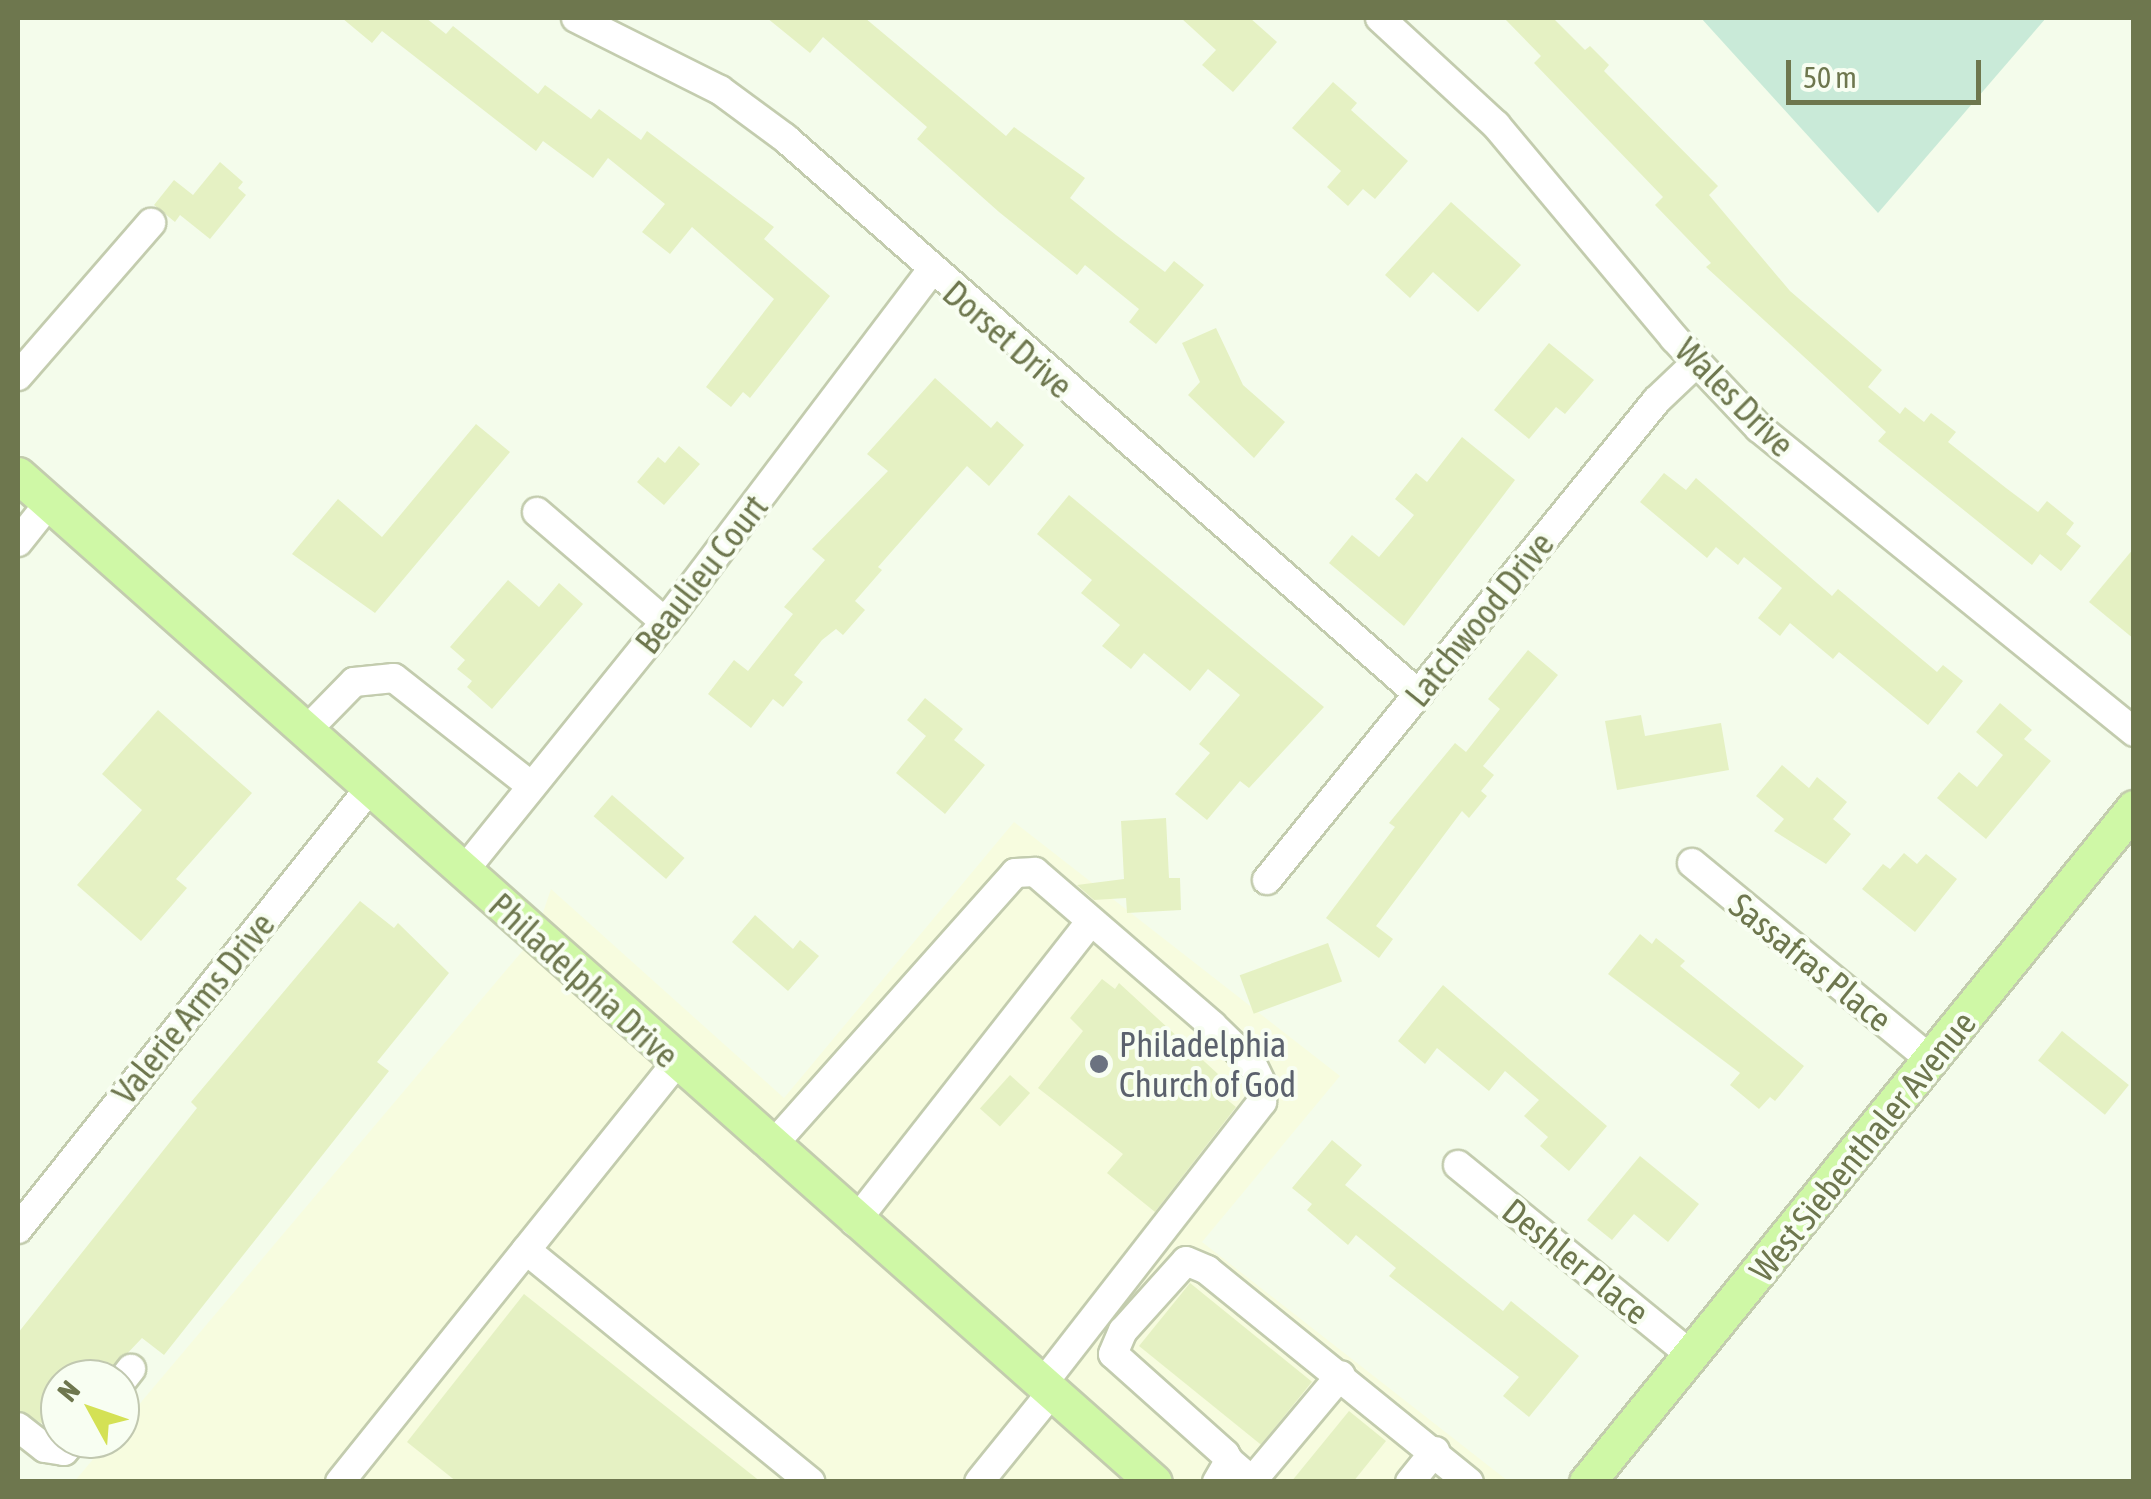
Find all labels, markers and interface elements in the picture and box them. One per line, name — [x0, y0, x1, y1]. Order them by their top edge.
scale bar — [1791, 40, 1986, 102]
text: 50 m — [1803, 60, 1857, 94]
street label: Dorset Drive — [935, 272, 1081, 406]
street label: Wales Drive — [1667, 329, 1803, 465]
street label: Beaulieu Court — [626, 486, 776, 662]
street label: Latchwood Drive — [1396, 523, 1562, 715]
street label: Philadelphia Drive — [481, 884, 687, 1076]
street label: Sassafras Place — [1722, 884, 1900, 1040]
street label: Valerie Arms Drive — [103, 904, 283, 1112]
street label: West Siebenthaler Avenue — [1740, 1002, 1984, 1290]
place label: Philadelphia Church of God — [1119, 1023, 1296, 1105]
marker: Philadelphia Church of God — [1088, 1053, 1110, 1075]
street label: Deshler Place — [1494, 1189, 1658, 1333]
north arrow — [40, 1359, 140, 1459]
text: N — [51, 1374, 86, 1408]

